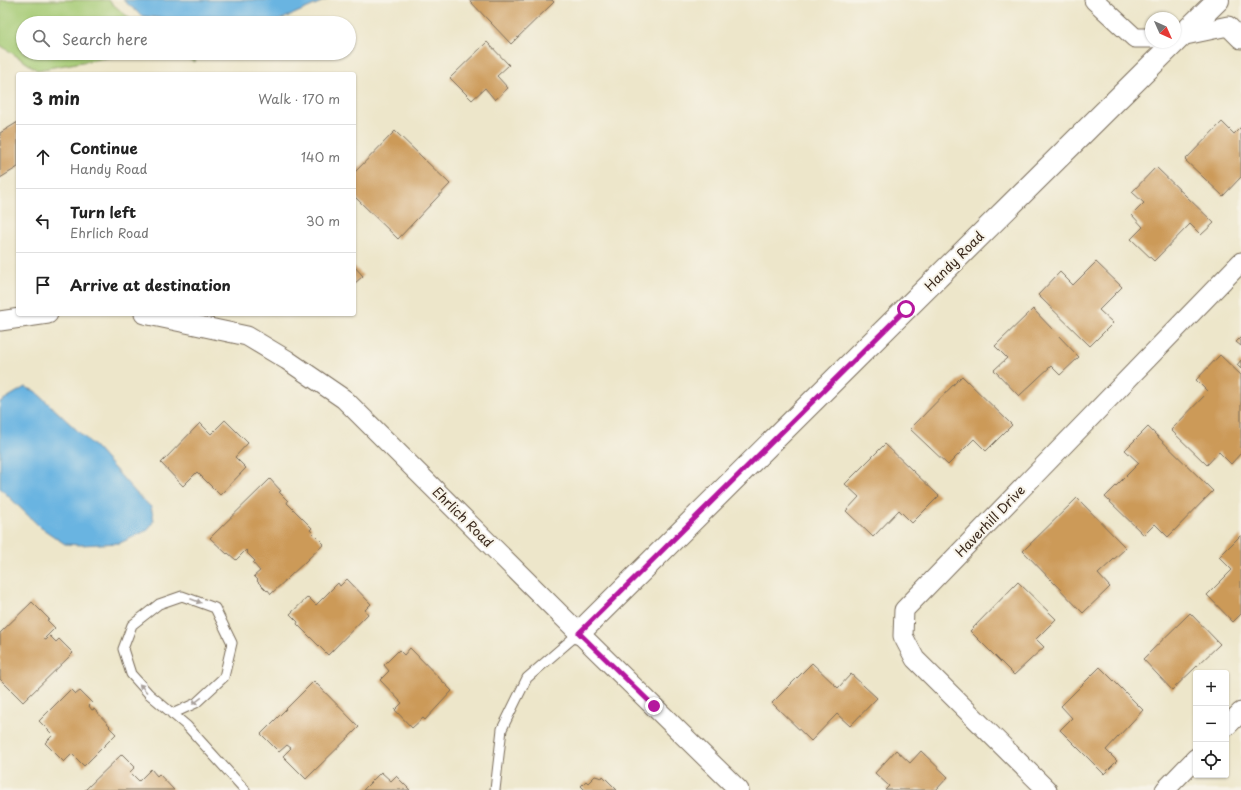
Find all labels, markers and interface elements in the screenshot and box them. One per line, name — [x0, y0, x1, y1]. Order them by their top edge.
north arrow — [1145, 12, 1181, 48]
search box — [16, 16, 356, 60]
icon: search — [30, 27, 52, 49]
text: Search here — [62, 27, 148, 50]
text: 3 min — [32, 85, 80, 111]
text: Walk · 170 m — [258, 89, 340, 108]
text: Continue — [70, 136, 138, 159]
icon: ahead — [32, 146, 54, 168]
text: 140 m — [301, 147, 340, 166]
text: Handy Road — [70, 159, 147, 178]
text: Turn left — [70, 200, 136, 223]
icon: left — [32, 210, 54, 232]
text: 30 m — [306, 211, 340, 230]
text: Ehrlich Road — [70, 223, 149, 242]
street label: Handy Road — [920, 226, 988, 295]
text: Arrive at destination — [70, 273, 231, 296]
icon: arrive — [32, 274, 54, 296]
route start — [897, 300, 915, 318]
street label: Haverhill Drive — [950, 480, 1029, 561]
street label: Ehrlich Road — [429, 482, 498, 551]
one-way arrow — [190, 599, 202, 605]
map controls — [1193, 670, 1229, 778]
button: + — [1193, 670, 1229, 706]
one-way arrow — [138, 683, 148, 693]
one-way arrow — [191, 697, 202, 705]
route end — [645, 697, 663, 715]
button: − — [1193, 706, 1229, 742]
button: locate — [1193, 742, 1229, 778]

